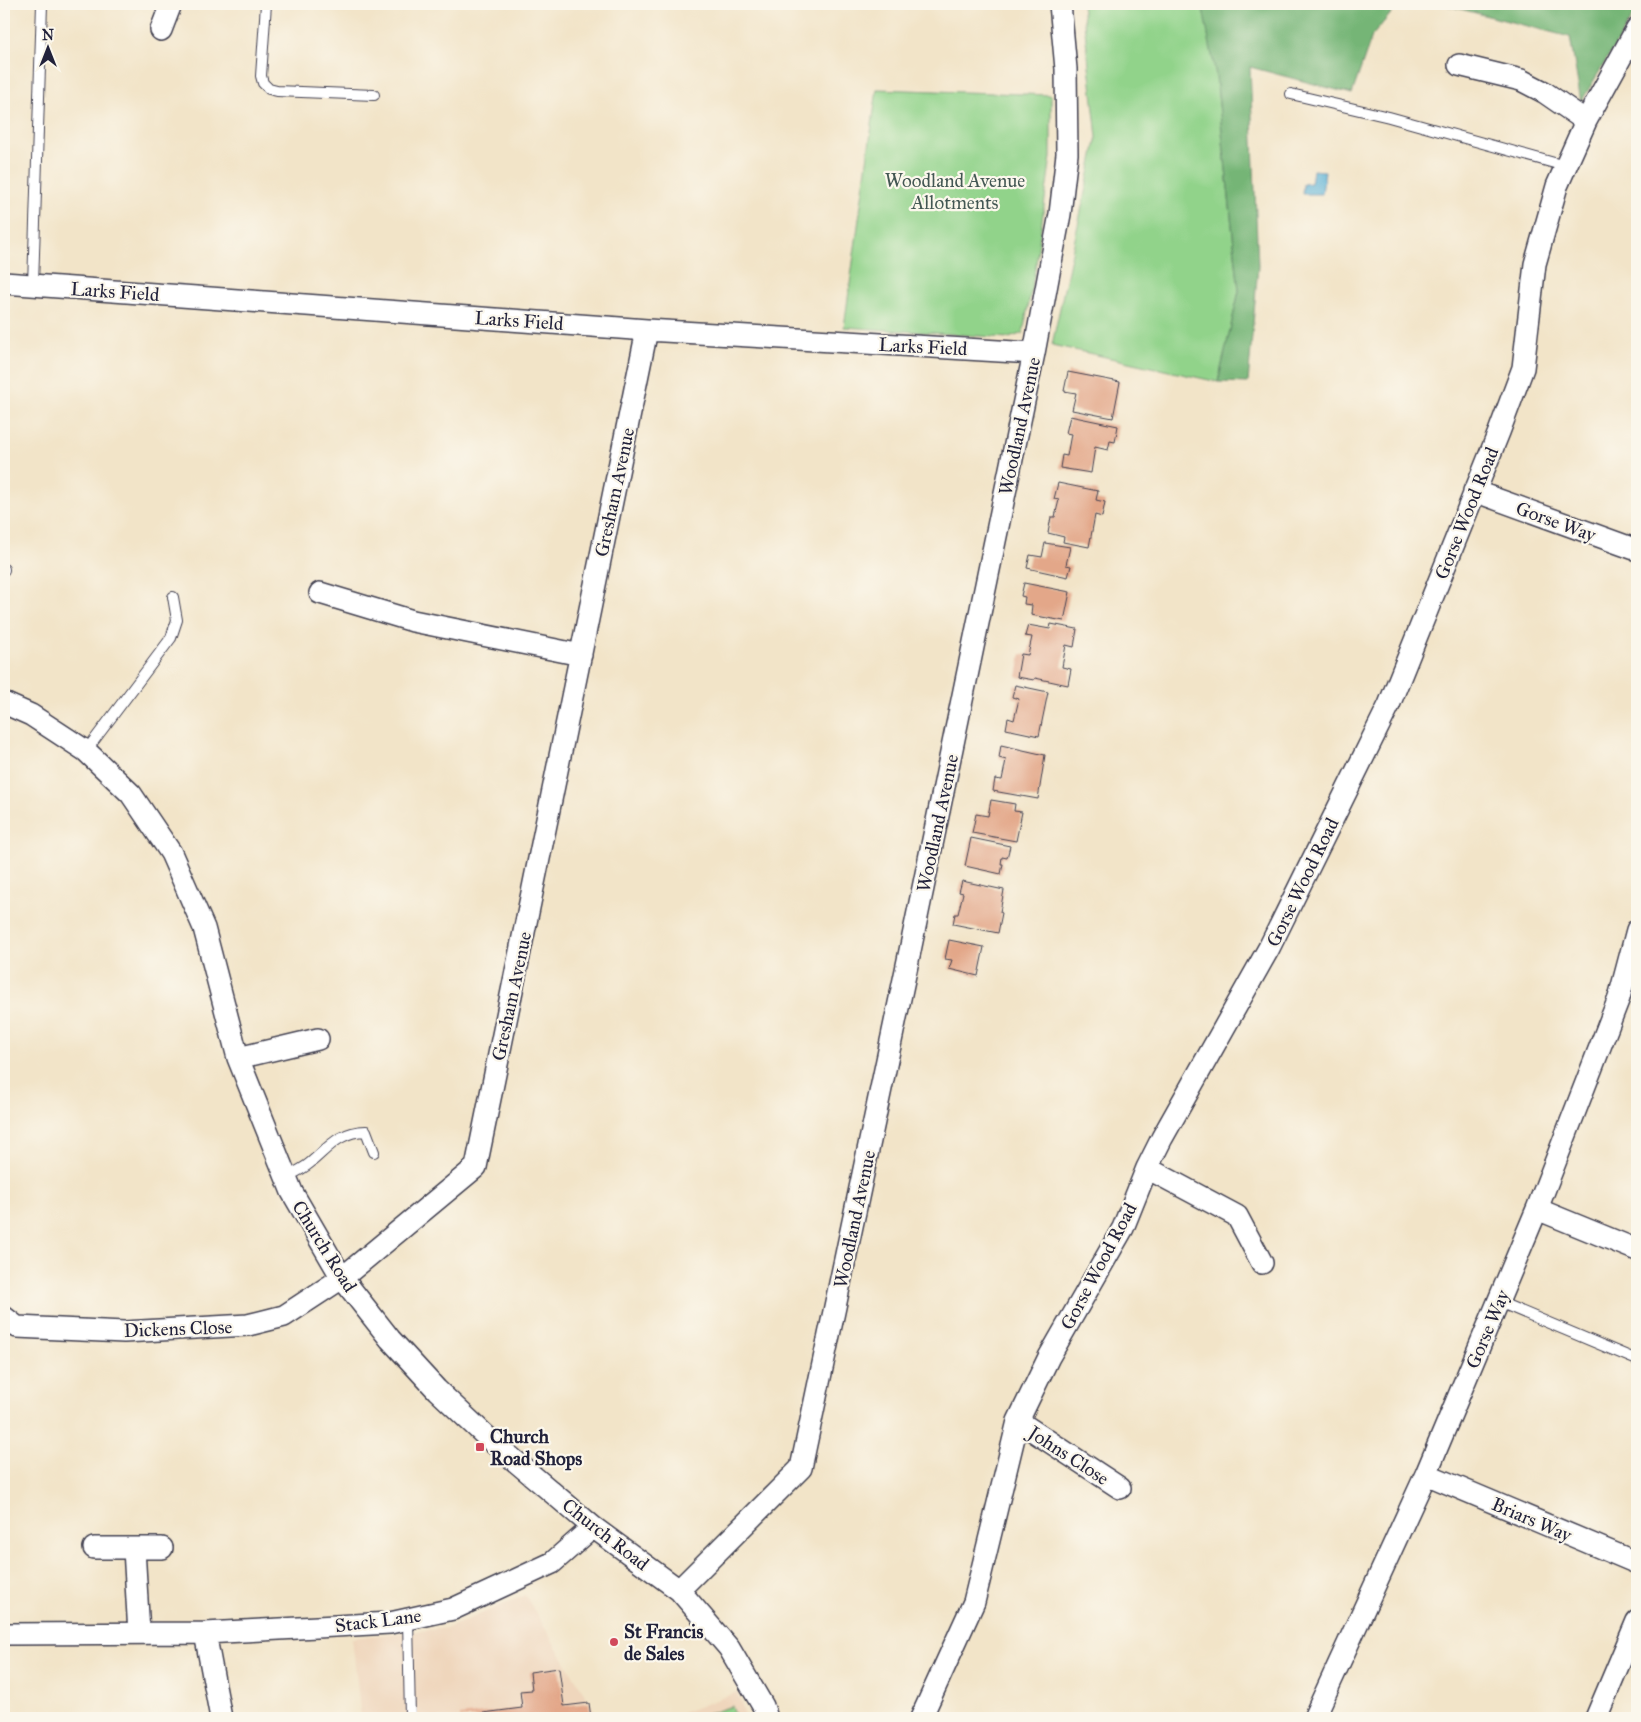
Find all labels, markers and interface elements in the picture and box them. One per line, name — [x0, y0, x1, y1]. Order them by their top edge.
north arrow — [22, 22, 72, 72]
text: N — [42, 27, 54, 44]
park label: Woodland Avenue Allotments — [885, 169, 1025, 214]
street label: Larks Field — [70, 277, 161, 306]
street label: Larks Field — [474, 306, 565, 335]
street label: Larks Field — [878, 333, 968, 360]
street label: Woodland Avenue — [994, 355, 1045, 497]
street label: Gresham Avenue — [590, 425, 639, 559]
street label: Gorse Wood Road — [1429, 443, 1504, 583]
street label: Gorse Way — [1513, 496, 1600, 547]
street label: Woodland Avenue — [912, 752, 963, 894]
street label: Gorse Wood Road — [1261, 814, 1344, 950]
street label: Gresham Avenue — [487, 929, 536, 1063]
street label: Woodland Avenue — [829, 1148, 880, 1290]
street label: Church Road — [287, 1196, 362, 1297]
street label: Gorse Wood Road — [1055, 1198, 1142, 1334]
street label: Gorse Way — [1461, 1285, 1515, 1372]
street label: Dickens Close — [123, 1315, 233, 1342]
street label: Johns Close — [1022, 1420, 1113, 1491]
place label: Church Road Shops — [490, 1425, 582, 1471]
marker: Church Road Shops — [474, 1441, 486, 1453]
street label: Briars Way — [1488, 1492, 1576, 1547]
street label: Church Road — [558, 1493, 654, 1576]
street label: Stack Lane — [334, 1604, 423, 1637]
place label: St Francis de Sales — [624, 1620, 703, 1665]
marker: St Francis de Sales — [608, 1636, 620, 1648]

